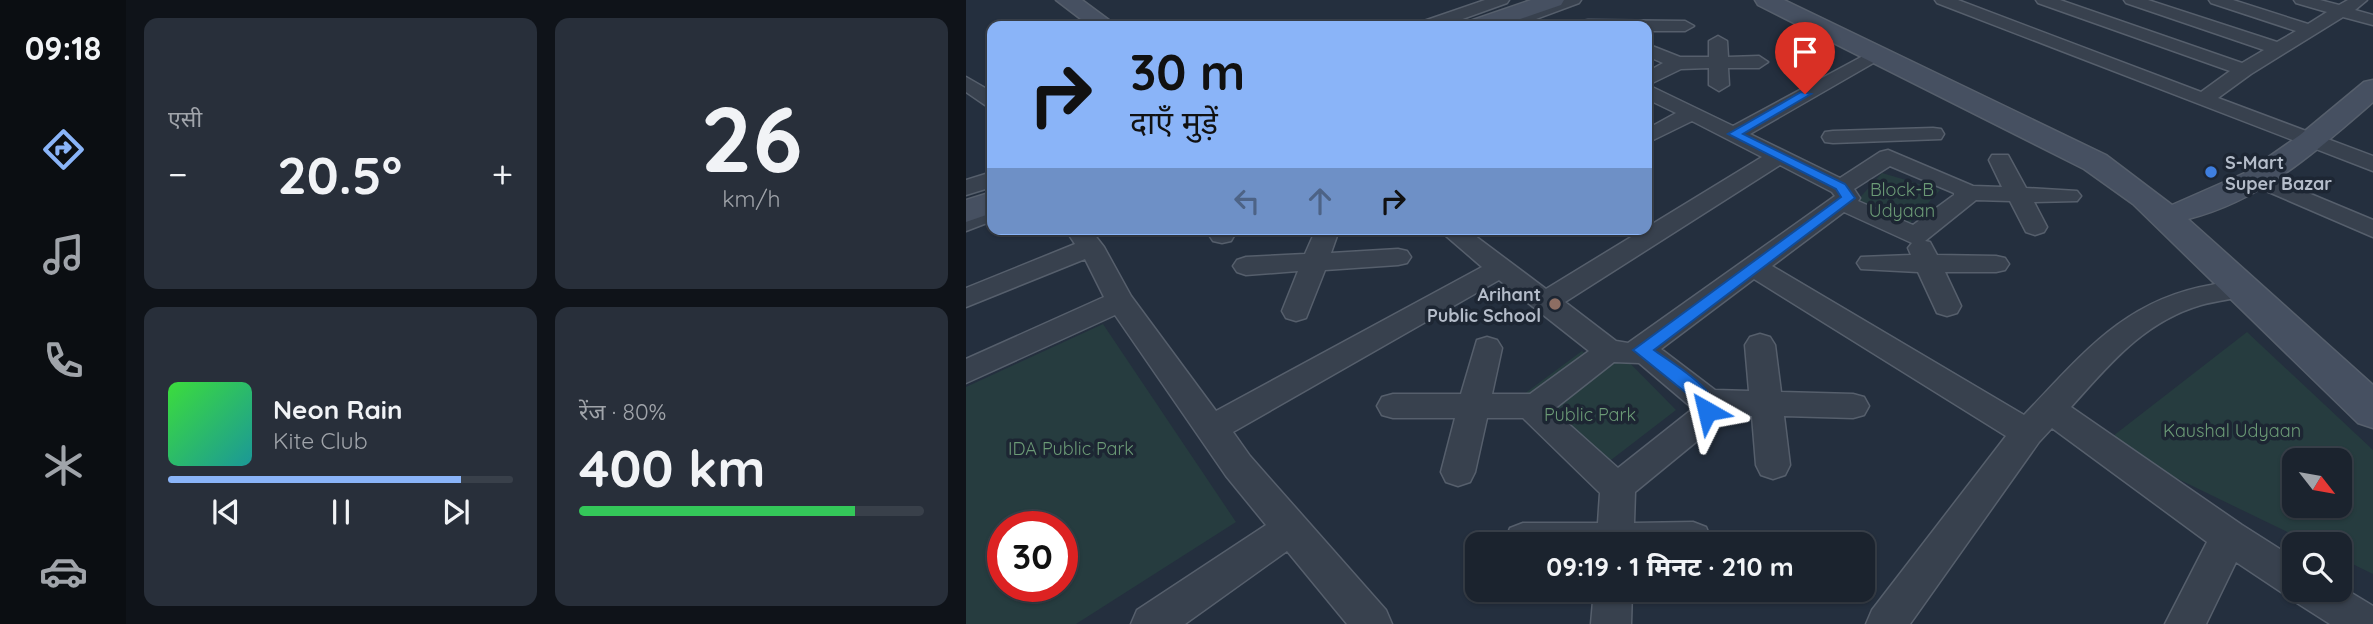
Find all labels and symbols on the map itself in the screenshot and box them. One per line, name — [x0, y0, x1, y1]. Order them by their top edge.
pin — [1775, 22, 1835, 94]
place label: S-Mart Super Bazar — [2225, 151, 2332, 195]
marker: S-Mart Super Bazar — [2203, 164, 2219, 180]
park label: Block-B Udyaan — [1869, 178, 1935, 222]
place label: Arihant Public School — [1427, 283, 1541, 327]
marker: Arihant Public School — [1547, 296, 1563, 312]
position arrow — [1670, 374, 1744, 448]
park label: Public Park — [1544, 403, 1636, 426]
park label: Kaushal Udyaan — [2163, 419, 2301, 442]
park label: IDA Public Park — [1008, 437, 1134, 460]
north arrow — [2282, 448, 2352, 518]
speed limit sign: 30 — [987, 511, 1078, 602]

